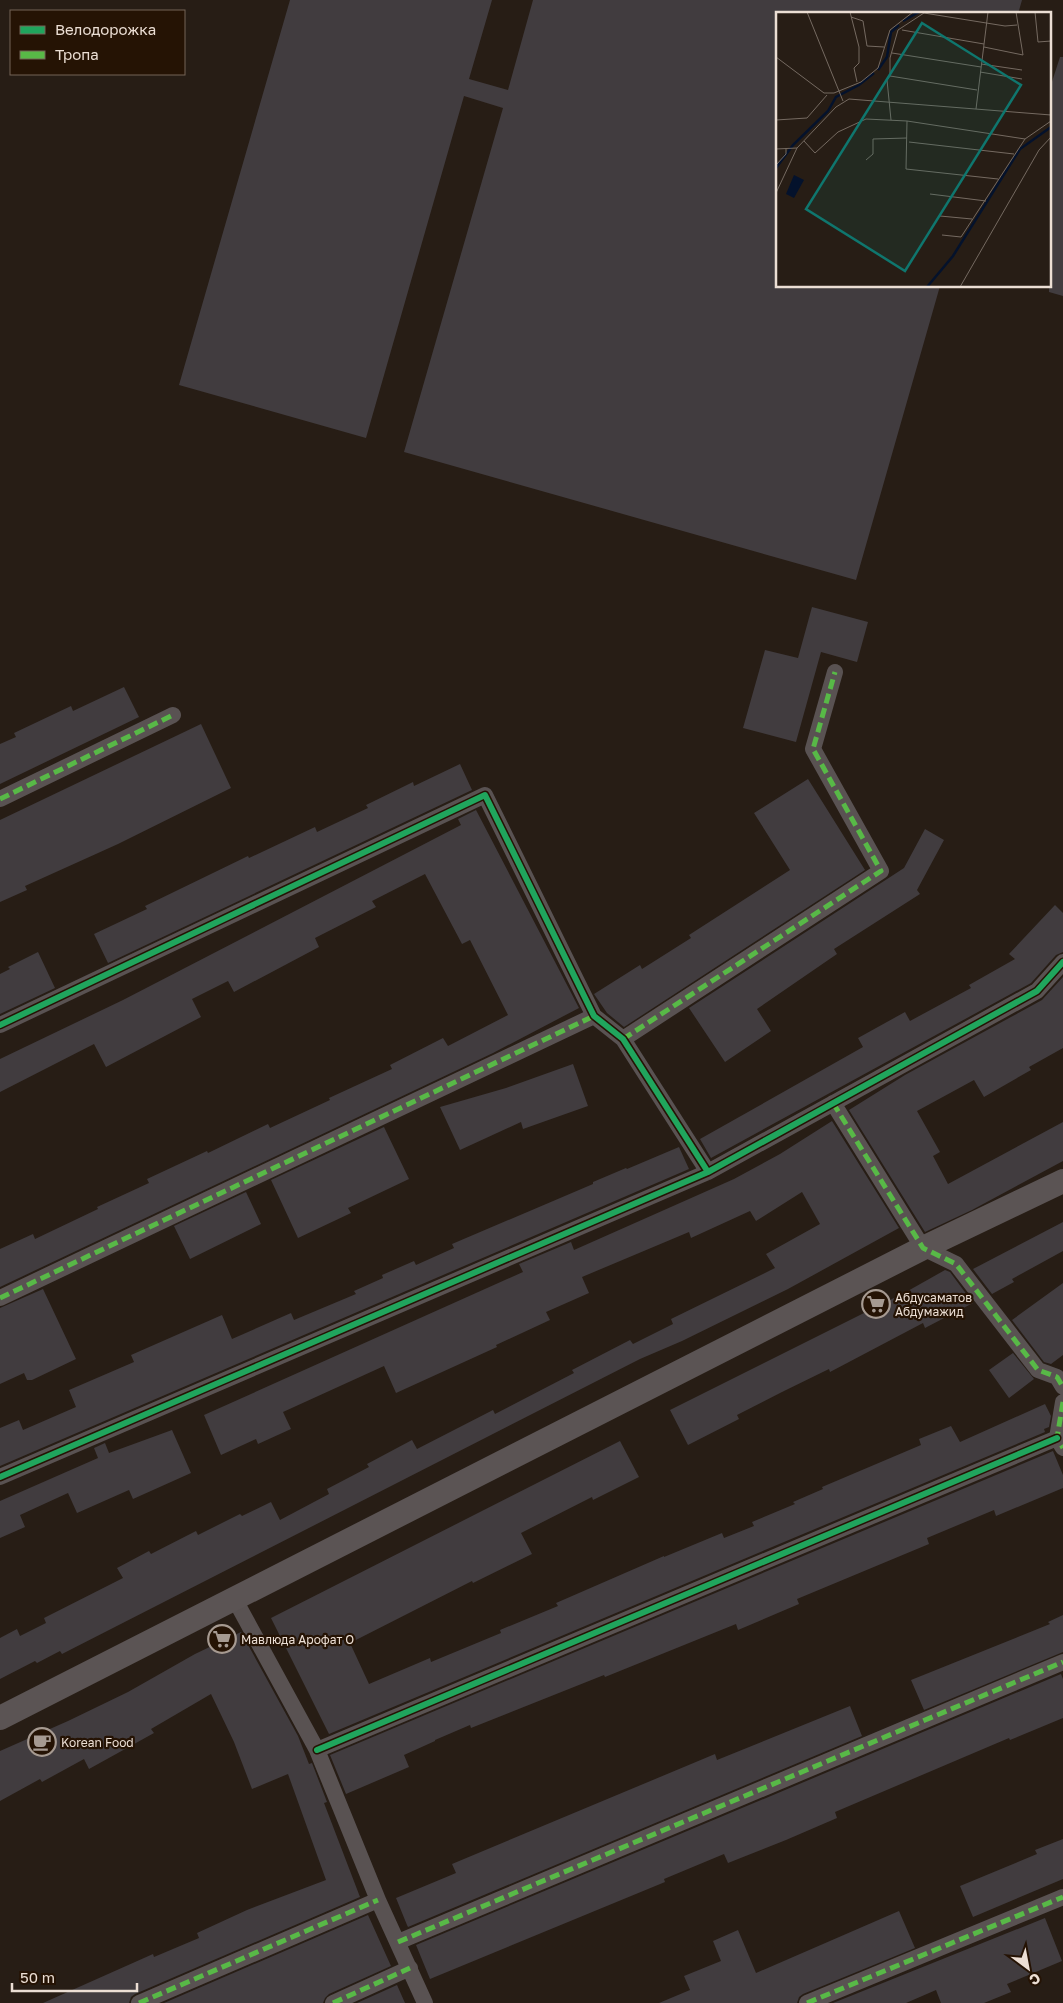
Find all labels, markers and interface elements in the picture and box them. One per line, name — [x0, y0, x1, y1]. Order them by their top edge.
legend — [10, 10, 185, 75]
inset map — [776, 12, 1050, 288]
text: Велодорожка — [55, 20, 156, 38]
text: Тропа — [55, 45, 99, 63]
supermarket icon: Абдусаматов Абдумажид — [861, 1289, 891, 1319]
place label: Абдусаматов Абдумажид — [895, 1290, 972, 1319]
supermarket icon: Мавлюда Арофат О — [207, 1624, 237, 1654]
place label: Мавлюда Арофат О — [241, 1632, 354, 1647]
cafe icon: Korean Food — [27, 1727, 57, 1757]
place label: Korean Food — [61, 1735, 134, 1750]
north arrow — [1003, 1943, 1053, 1993]
scale bar — [12, 1960, 138, 1992]
text: 50 m — [20, 1968, 55, 1986]
text: С — [1026, 1970, 1044, 1989]

